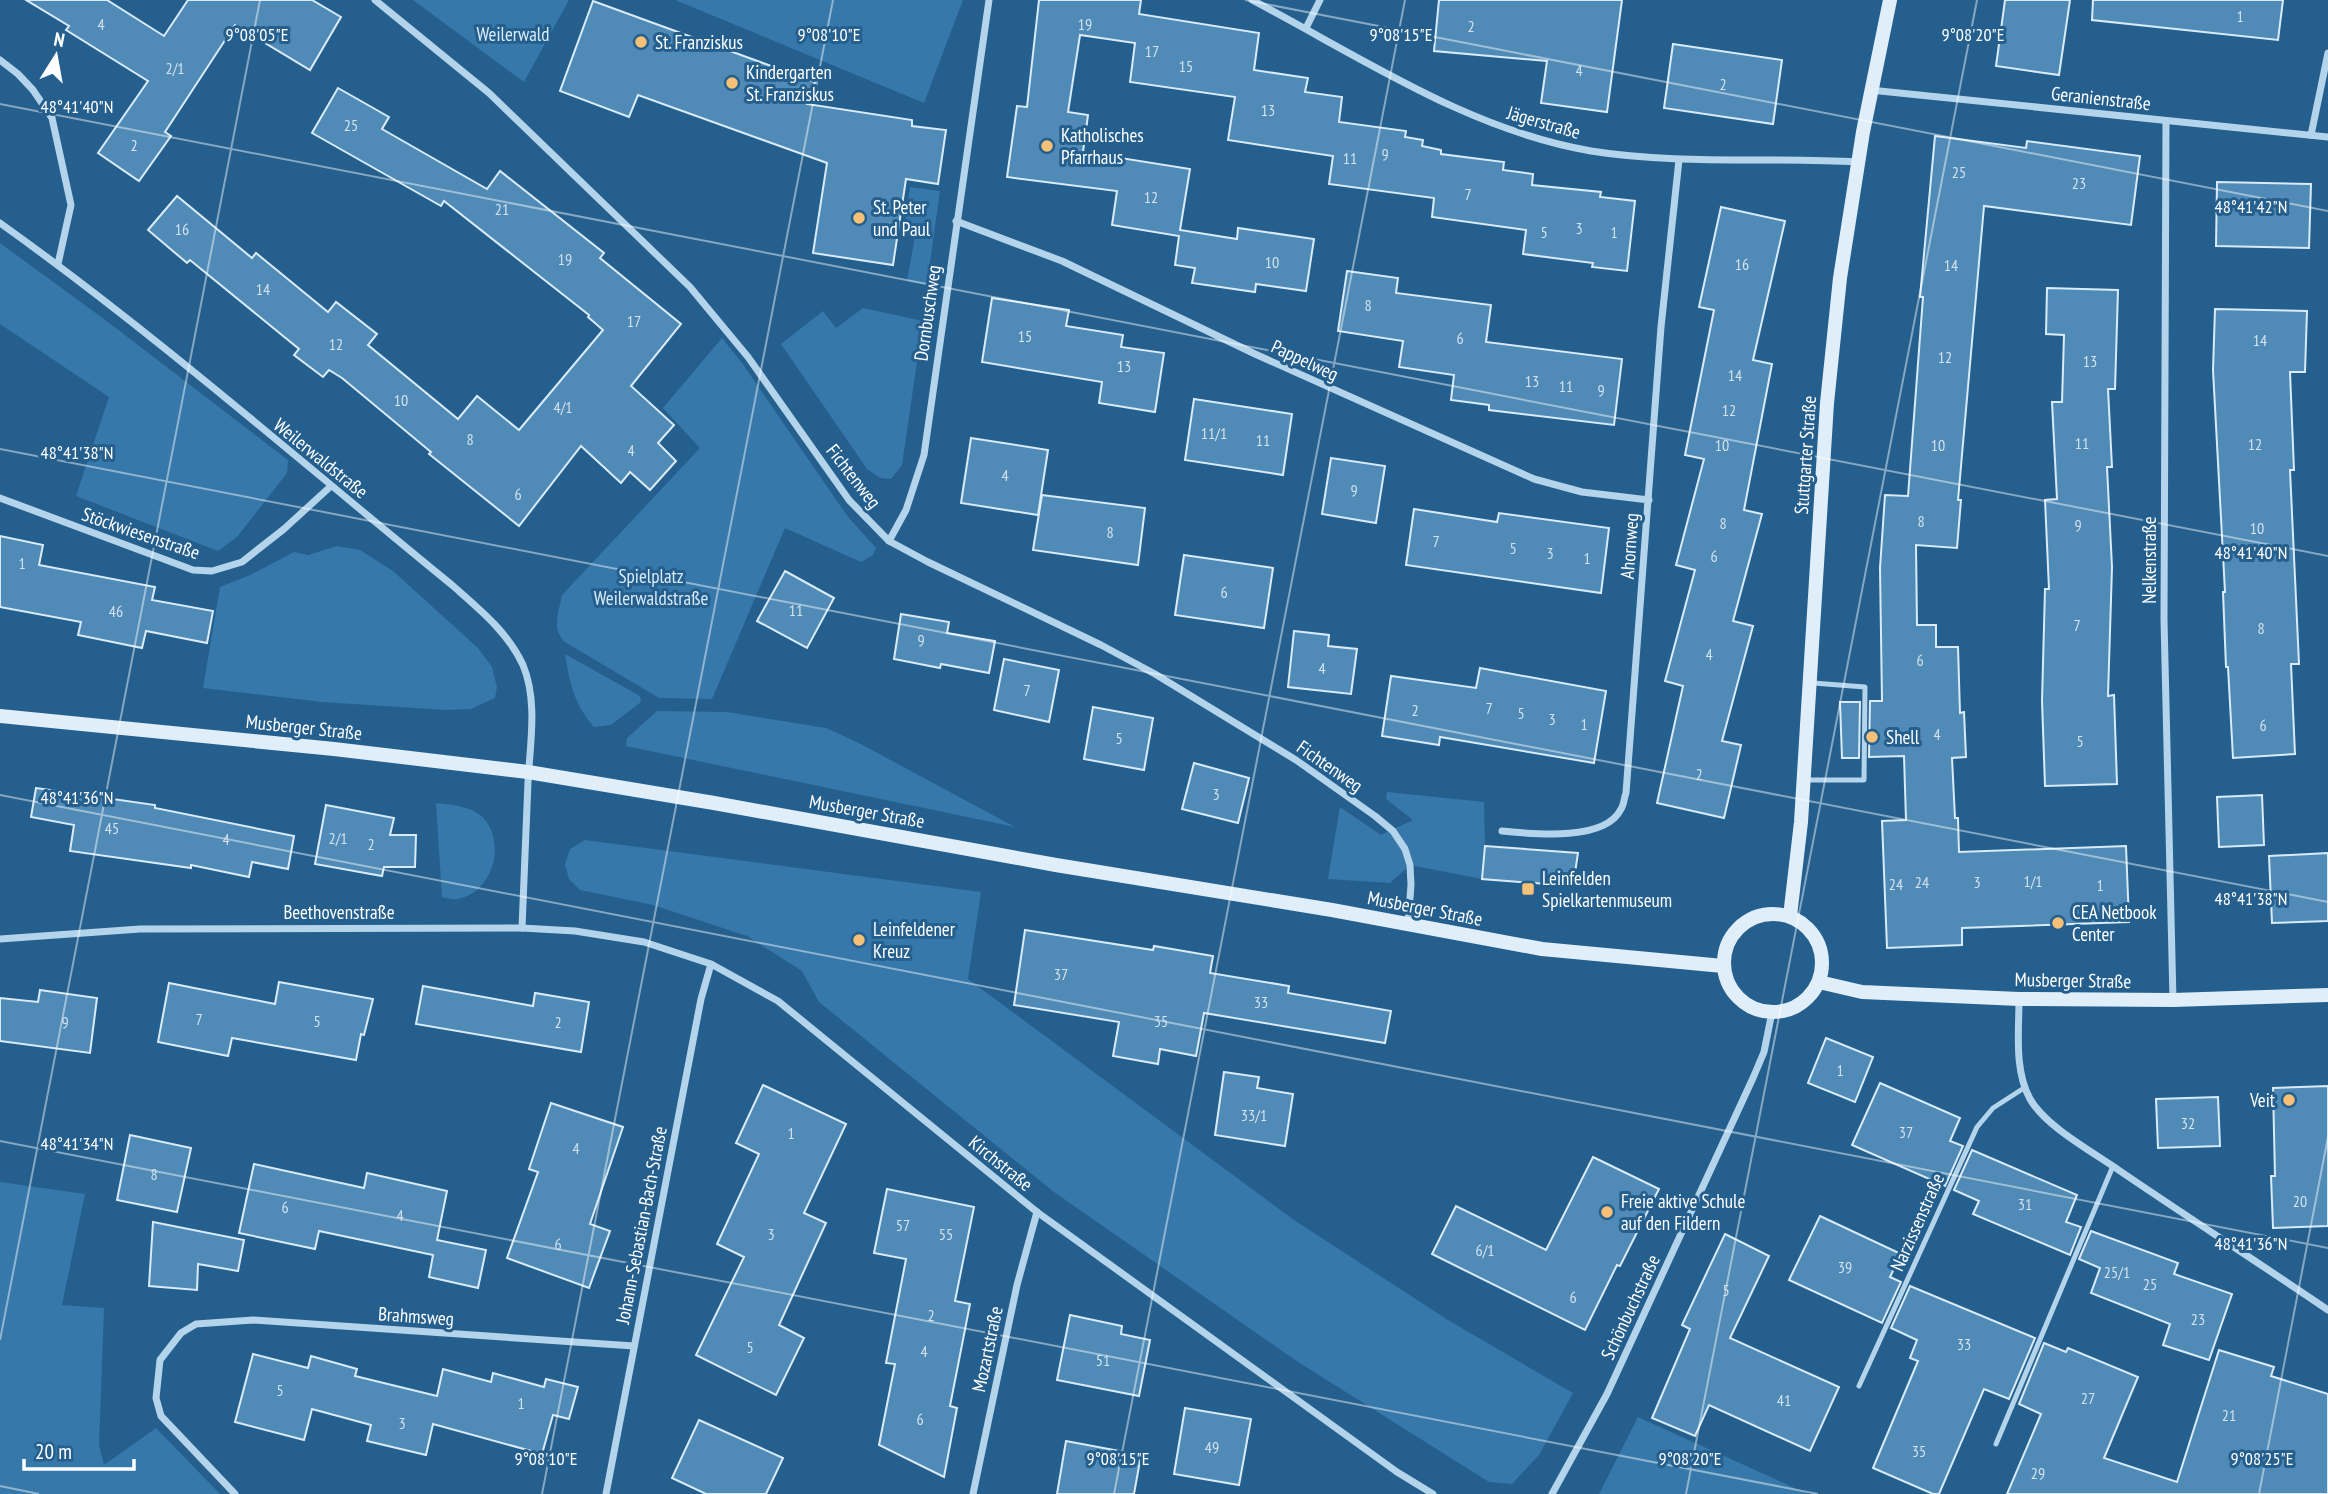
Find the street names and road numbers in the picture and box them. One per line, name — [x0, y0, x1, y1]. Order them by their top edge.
street label: Geranienstraße — [2050, 81, 2152, 115]
street label: Jägerstraße — [1504, 100, 1584, 144]
street label: Dornbuschweg — [908, 263, 946, 363]
street label: Pappelweg — [1268, 334, 1342, 386]
street label: Stuttgarter Straße — [1789, 395, 1821, 515]
street label: Weilerwaldstraße — [269, 413, 373, 503]
street label: Fichtenweg — [821, 439, 887, 513]
street label: Stöckwiesenstraße — [79, 502, 203, 564]
street label: Ahornweg — [1615, 512, 1643, 580]
street label: Nelkenstraße — [2137, 516, 2161, 604]
street label: Musberger Straße — [245, 709, 363, 745]
street label: Fichtenweg — [1292, 735, 1368, 797]
street label: Musberger Straße — [807, 789, 927, 833]
street label: Musberger Straße — [1365, 885, 1485, 931]
street label: Beethovenstraße — [283, 900, 395, 924]
street label: Musberger Straße — [2014, 967, 2132, 993]
street label: Johann-Sebastian-Bach-Straße — [610, 1124, 672, 1327]
street label: Kirchstraße — [964, 1130, 1038, 1196]
street label: Narzissenstraße — [1885, 1169, 1949, 1275]
street label: Schönbuchstraße — [1595, 1251, 1665, 1363]
street label: Brahmsweg — [377, 1301, 455, 1331]
street label: Mozartstraße — [966, 1304, 1008, 1394]

